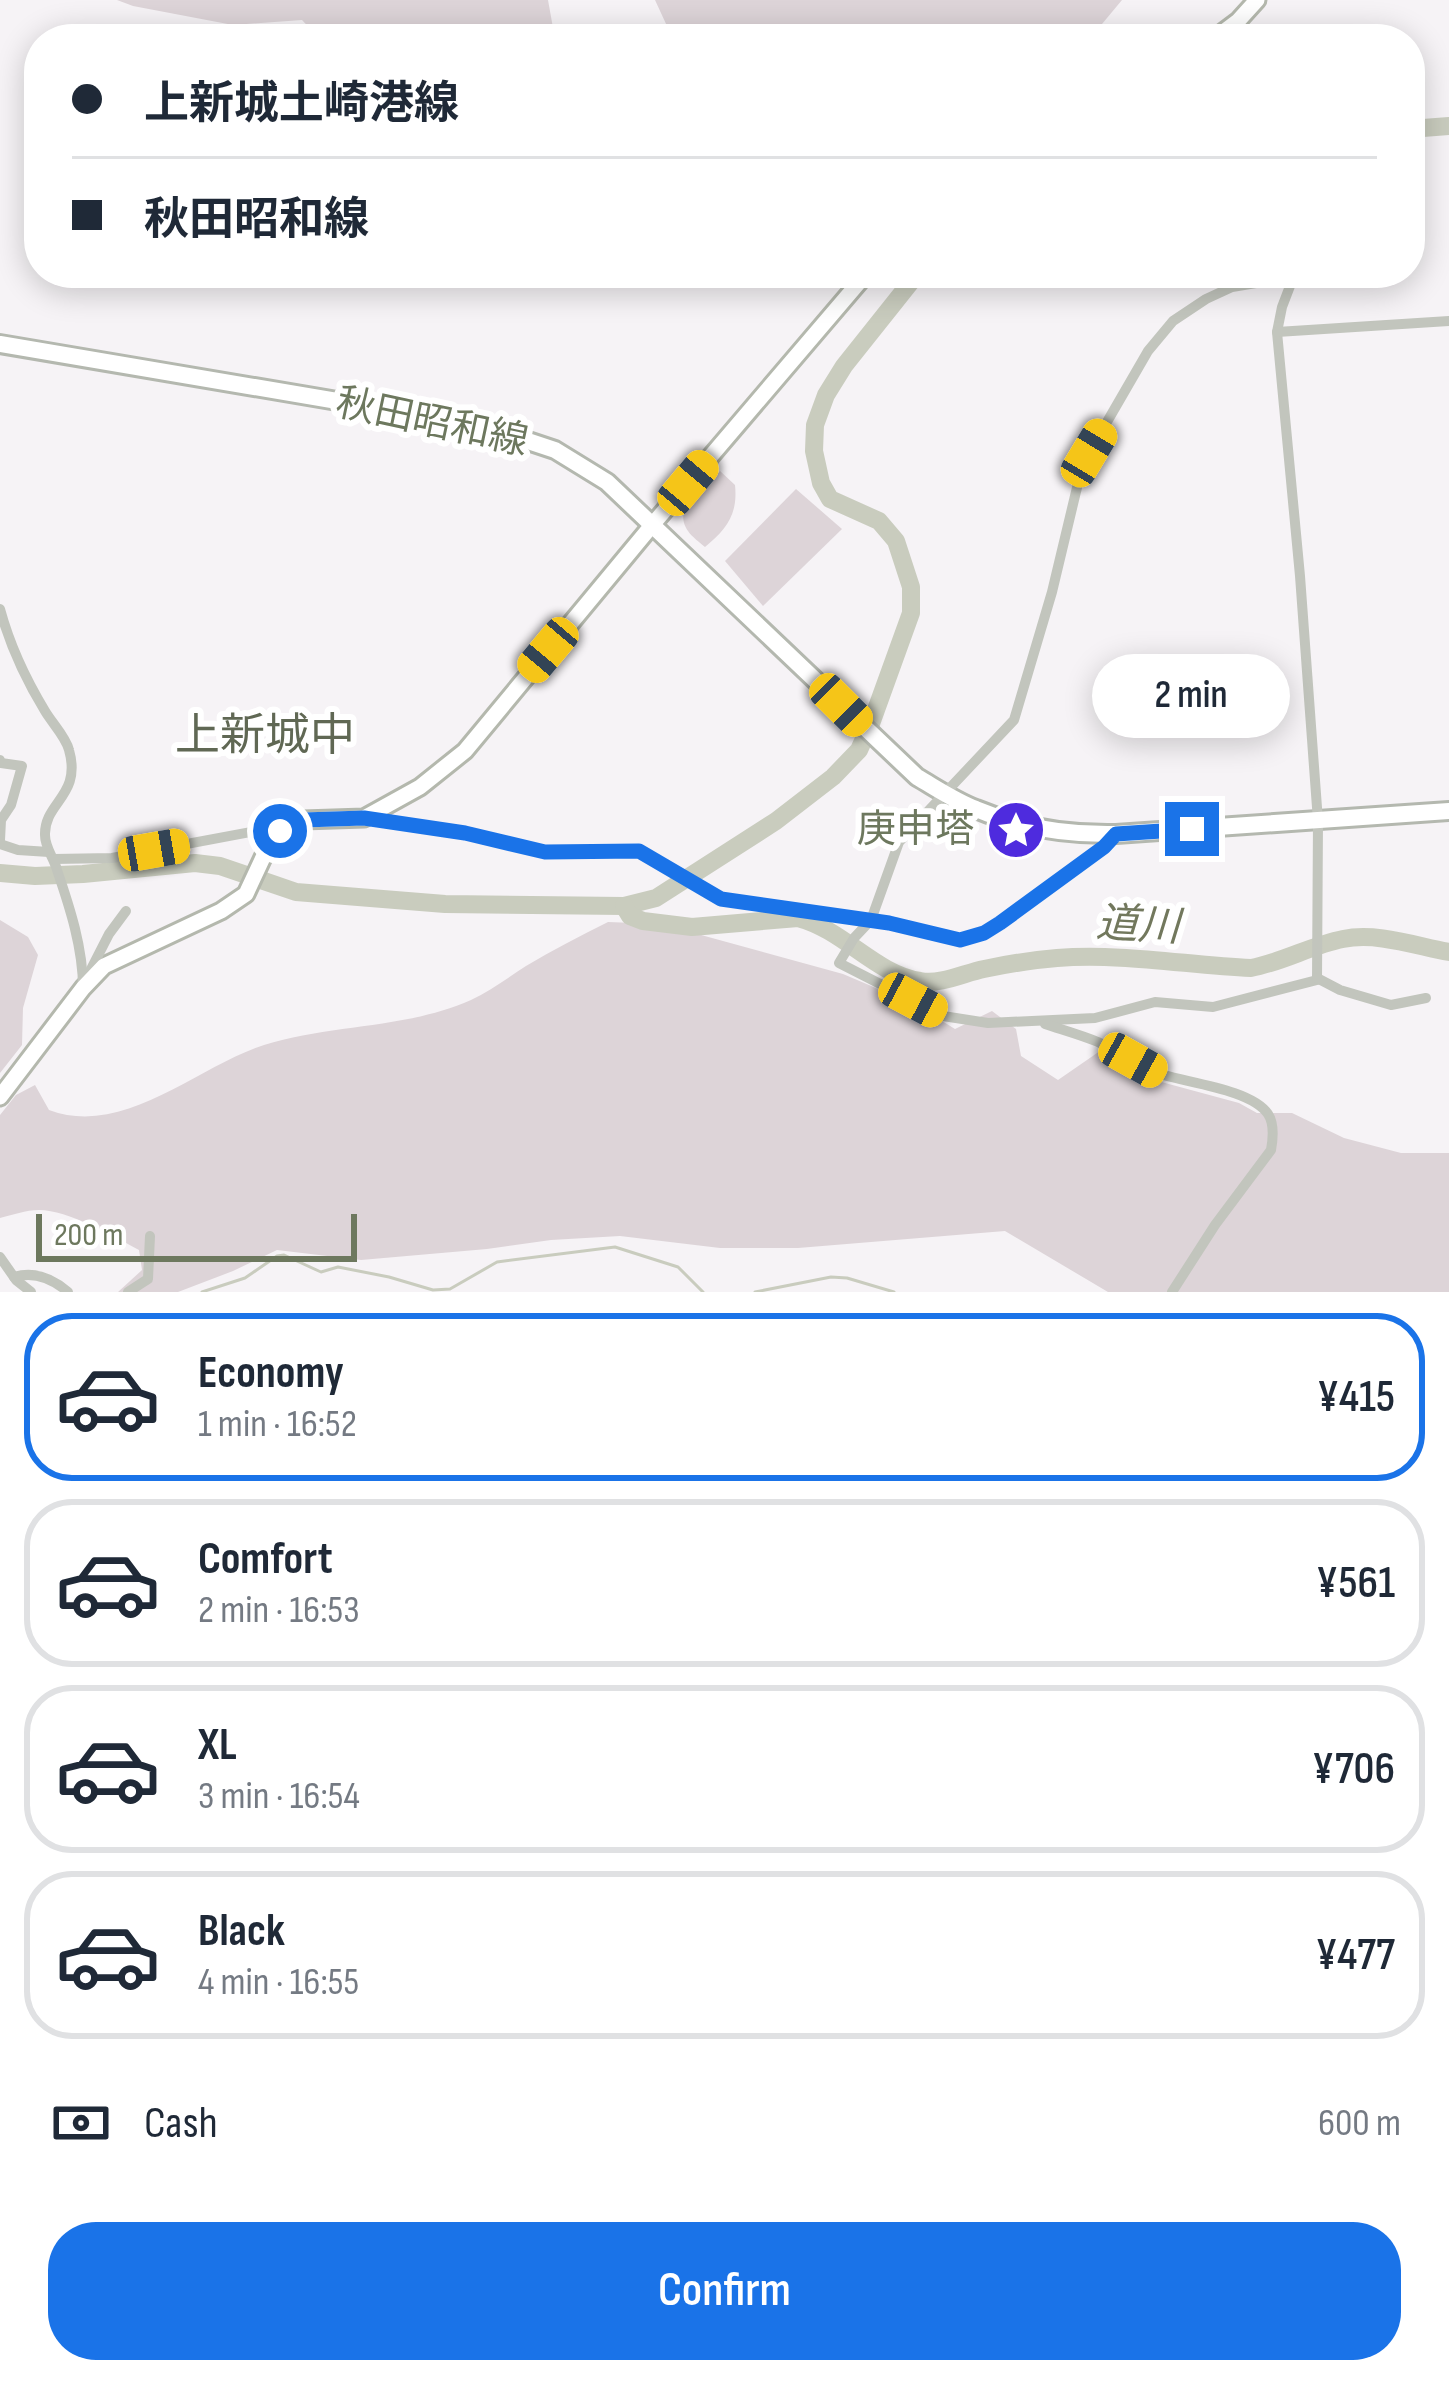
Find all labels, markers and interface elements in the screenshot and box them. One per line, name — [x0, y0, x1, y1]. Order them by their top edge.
text: 上新城土崎港線 — [144, 77, 459, 132]
text: 秋田昭和線 — [144, 193, 369, 248]
street label: 秋田昭和線 — [332, 380, 532, 466]
car — [1055, 413, 1123, 493]
car — [651, 444, 725, 522]
car — [511, 611, 585, 689]
callout: 2 min — [1093, 655, 1291, 739]
car — [803, 667, 879, 743]
text: 2 min — [1154, 672, 1228, 719]
district label: 上新城中 — [175, 709, 355, 764]
place icon: 庚申塔 — [985, 799, 1047, 861]
route end — [1165, 802, 1219, 856]
route start — [253, 804, 307, 858]
place label: 庚申塔 — [857, 807, 974, 854]
car — [115, 826, 193, 874]
water label: 道川 — [1095, 898, 1185, 954]
car — [873, 967, 953, 1033]
car — [1093, 1027, 1173, 1093]
scale bar — [36, 1208, 357, 1261]
text: 200 m — [54, 1215, 123, 1255]
icon: car — [54, 1343, 162, 1451]
text: Economy — [198, 1346, 344, 1401]
text: ¥415 — [1317, 1370, 1395, 1425]
text: 1 min · 16:52 — [198, 1401, 357, 1448]
icon: car — [54, 1529, 162, 1637]
text: Comfort — [198, 1532, 333, 1587]
text: ¥561 — [1316, 1556, 1395, 1611]
text: 2 min · 16:53 — [198, 1587, 360, 1634]
icon: car — [54, 1715, 162, 1823]
text: XL — [198, 1718, 237, 1773]
text: ¥706 — [1312, 1742, 1395, 1797]
text: 3 min · 16:54 — [198, 1773, 360, 1820]
icon: car — [54, 1901, 162, 2009]
text: Black — [198, 1904, 285, 1959]
text: ¥477 — [1315, 1928, 1395, 1983]
text: 4 min · 16:55 — [198, 1959, 359, 2006]
icon: cash — [48, 2090, 114, 2156]
text: Cash — [144, 2096, 218, 2151]
text: 600 m — [1318, 2100, 1401, 2147]
button: Confirm — [48, 2222, 1401, 2360]

